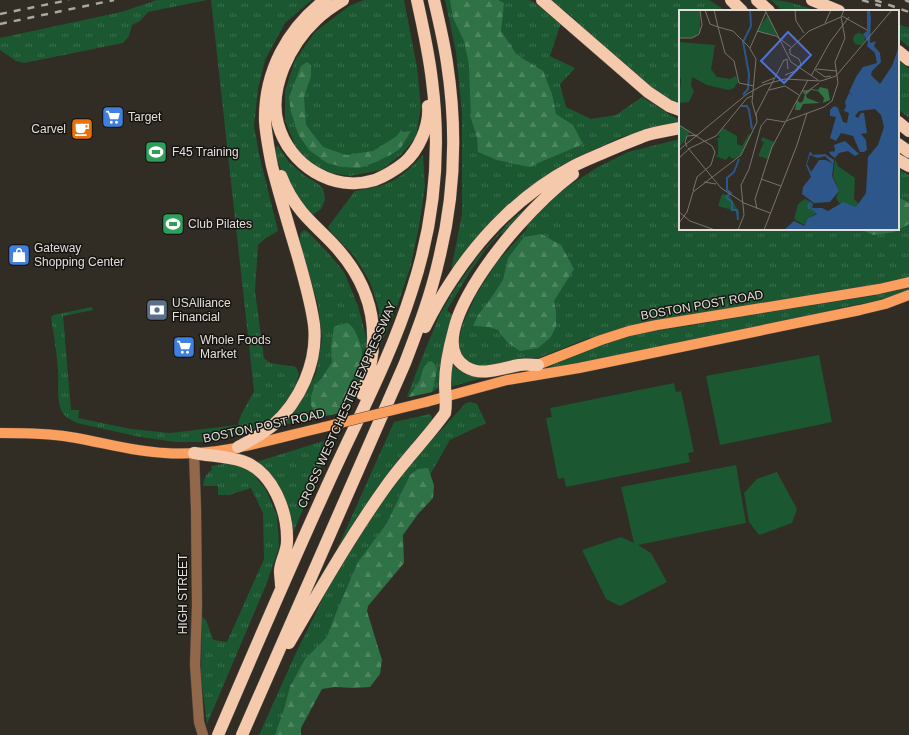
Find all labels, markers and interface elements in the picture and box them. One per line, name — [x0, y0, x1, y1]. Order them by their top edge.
inset map — [679, 10, 899, 230]
supermarket icon: Target — [100, 104, 126, 130]
place label: Target — [128, 110, 162, 124]
cafe icon: Carvel — [69, 116, 95, 142]
place label: Carvel — [31, 122, 66, 136]
sports icon: F45 Training — [143, 139, 169, 165]
place label: F45 Training — [172, 145, 239, 159]
sports icon: Club Pilates — [160, 211, 186, 237]
place label: Club Pilates — [188, 217, 252, 231]
place label: Gateway Shopping Center — [34, 241, 124, 269]
shop icon: Gateway Shopping Center — [6, 242, 32, 268]
street label: BOSTON POST ROAD — [640, 287, 765, 323]
place label: USAlliance Financial — [172, 296, 231, 324]
bank icon: USAlliance Financial — [144, 297, 170, 323]
street label: CROSS WESTCHESTER EXPRESSWAY — [295, 300, 399, 510]
place label: Whole Foods Market — [200, 333, 271, 361]
supermarket icon: Whole Foods Market — [171, 334, 197, 360]
street label: BOSTON POST ROAD — [202, 406, 327, 446]
street label: HIGH STREET — [176, 553, 190, 634]

